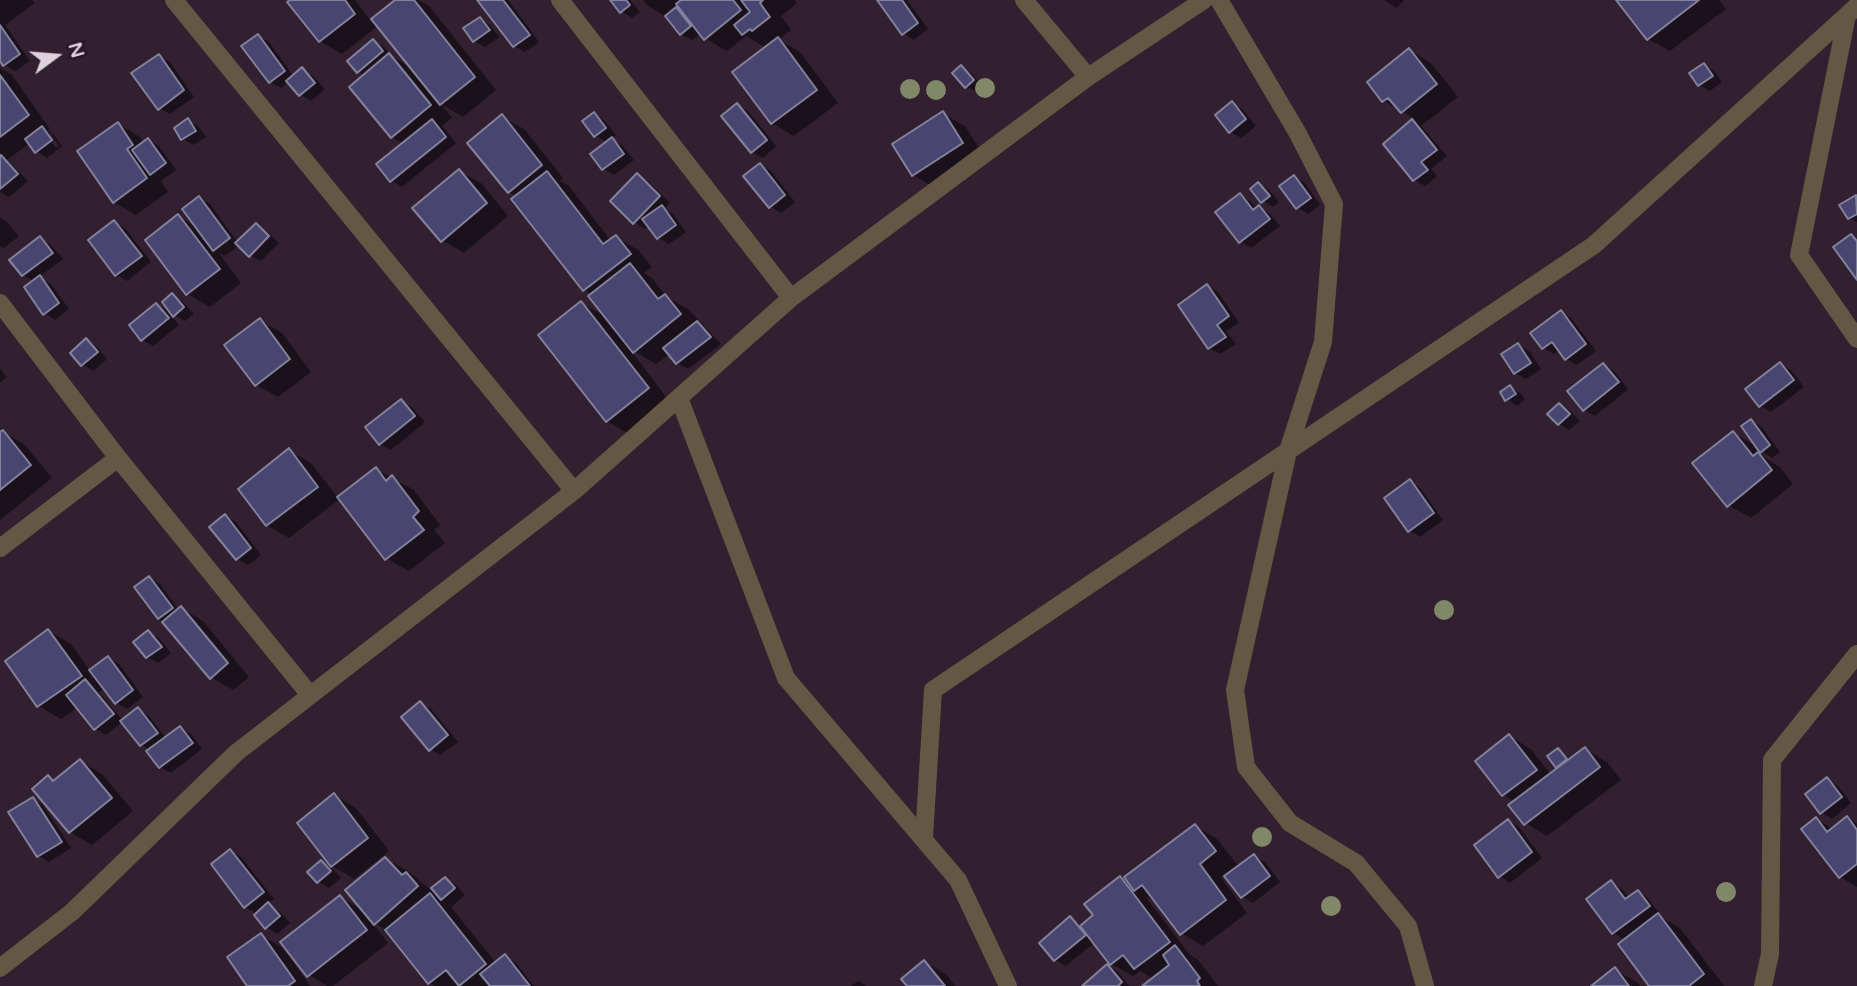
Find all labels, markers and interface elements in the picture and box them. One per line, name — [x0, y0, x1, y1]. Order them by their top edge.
north arrow — [21, 21, 91, 91]
text: N — [64, 40, 89, 61]

